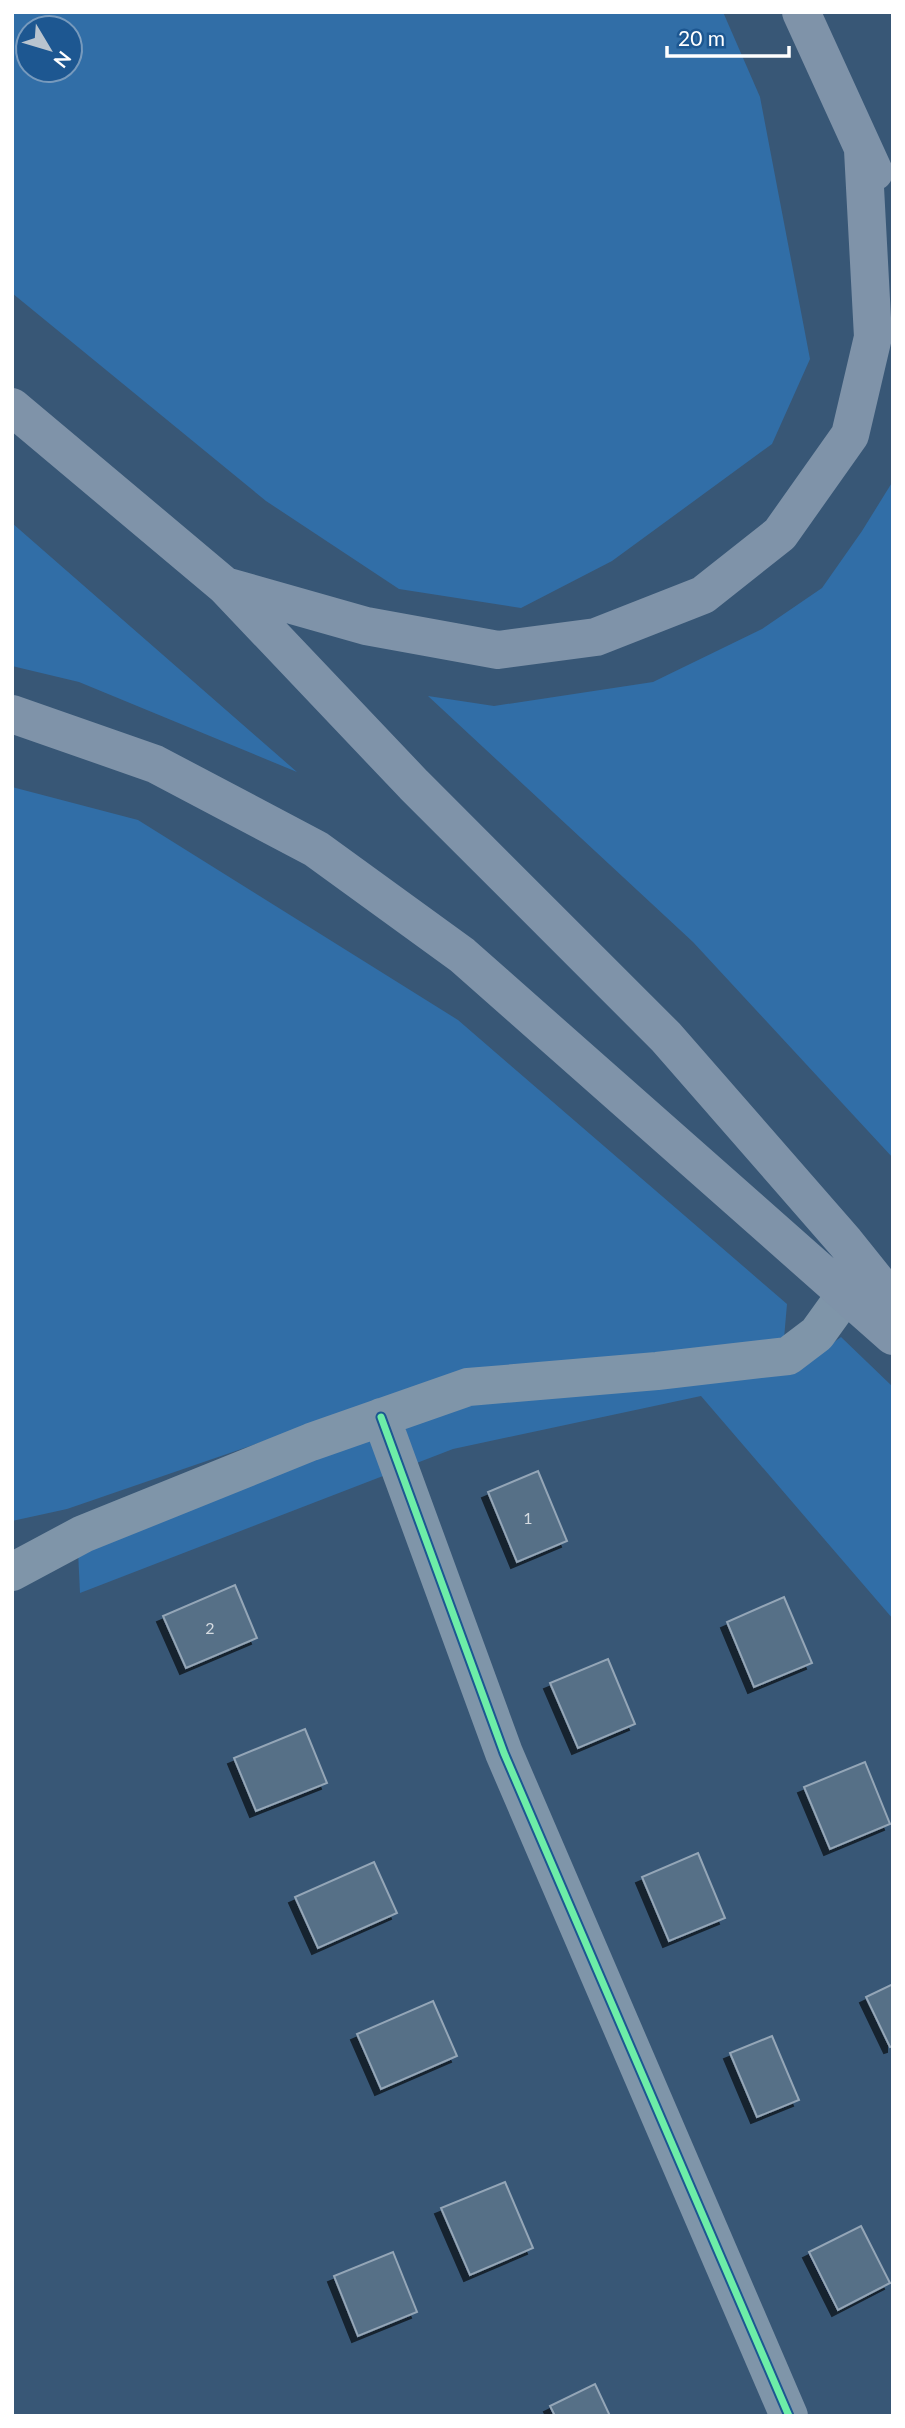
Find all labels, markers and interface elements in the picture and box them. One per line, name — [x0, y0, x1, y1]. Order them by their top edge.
north arrow — [14, 14, 84, 84]
scale bar — [667, 14, 790, 58]
text: 20 m — [678, 25, 725, 50]
text: N — [49, 47, 76, 73]
house number: 1 — [523, 1508, 533, 1527]
house number: 2 — [205, 1618, 215, 1637]

